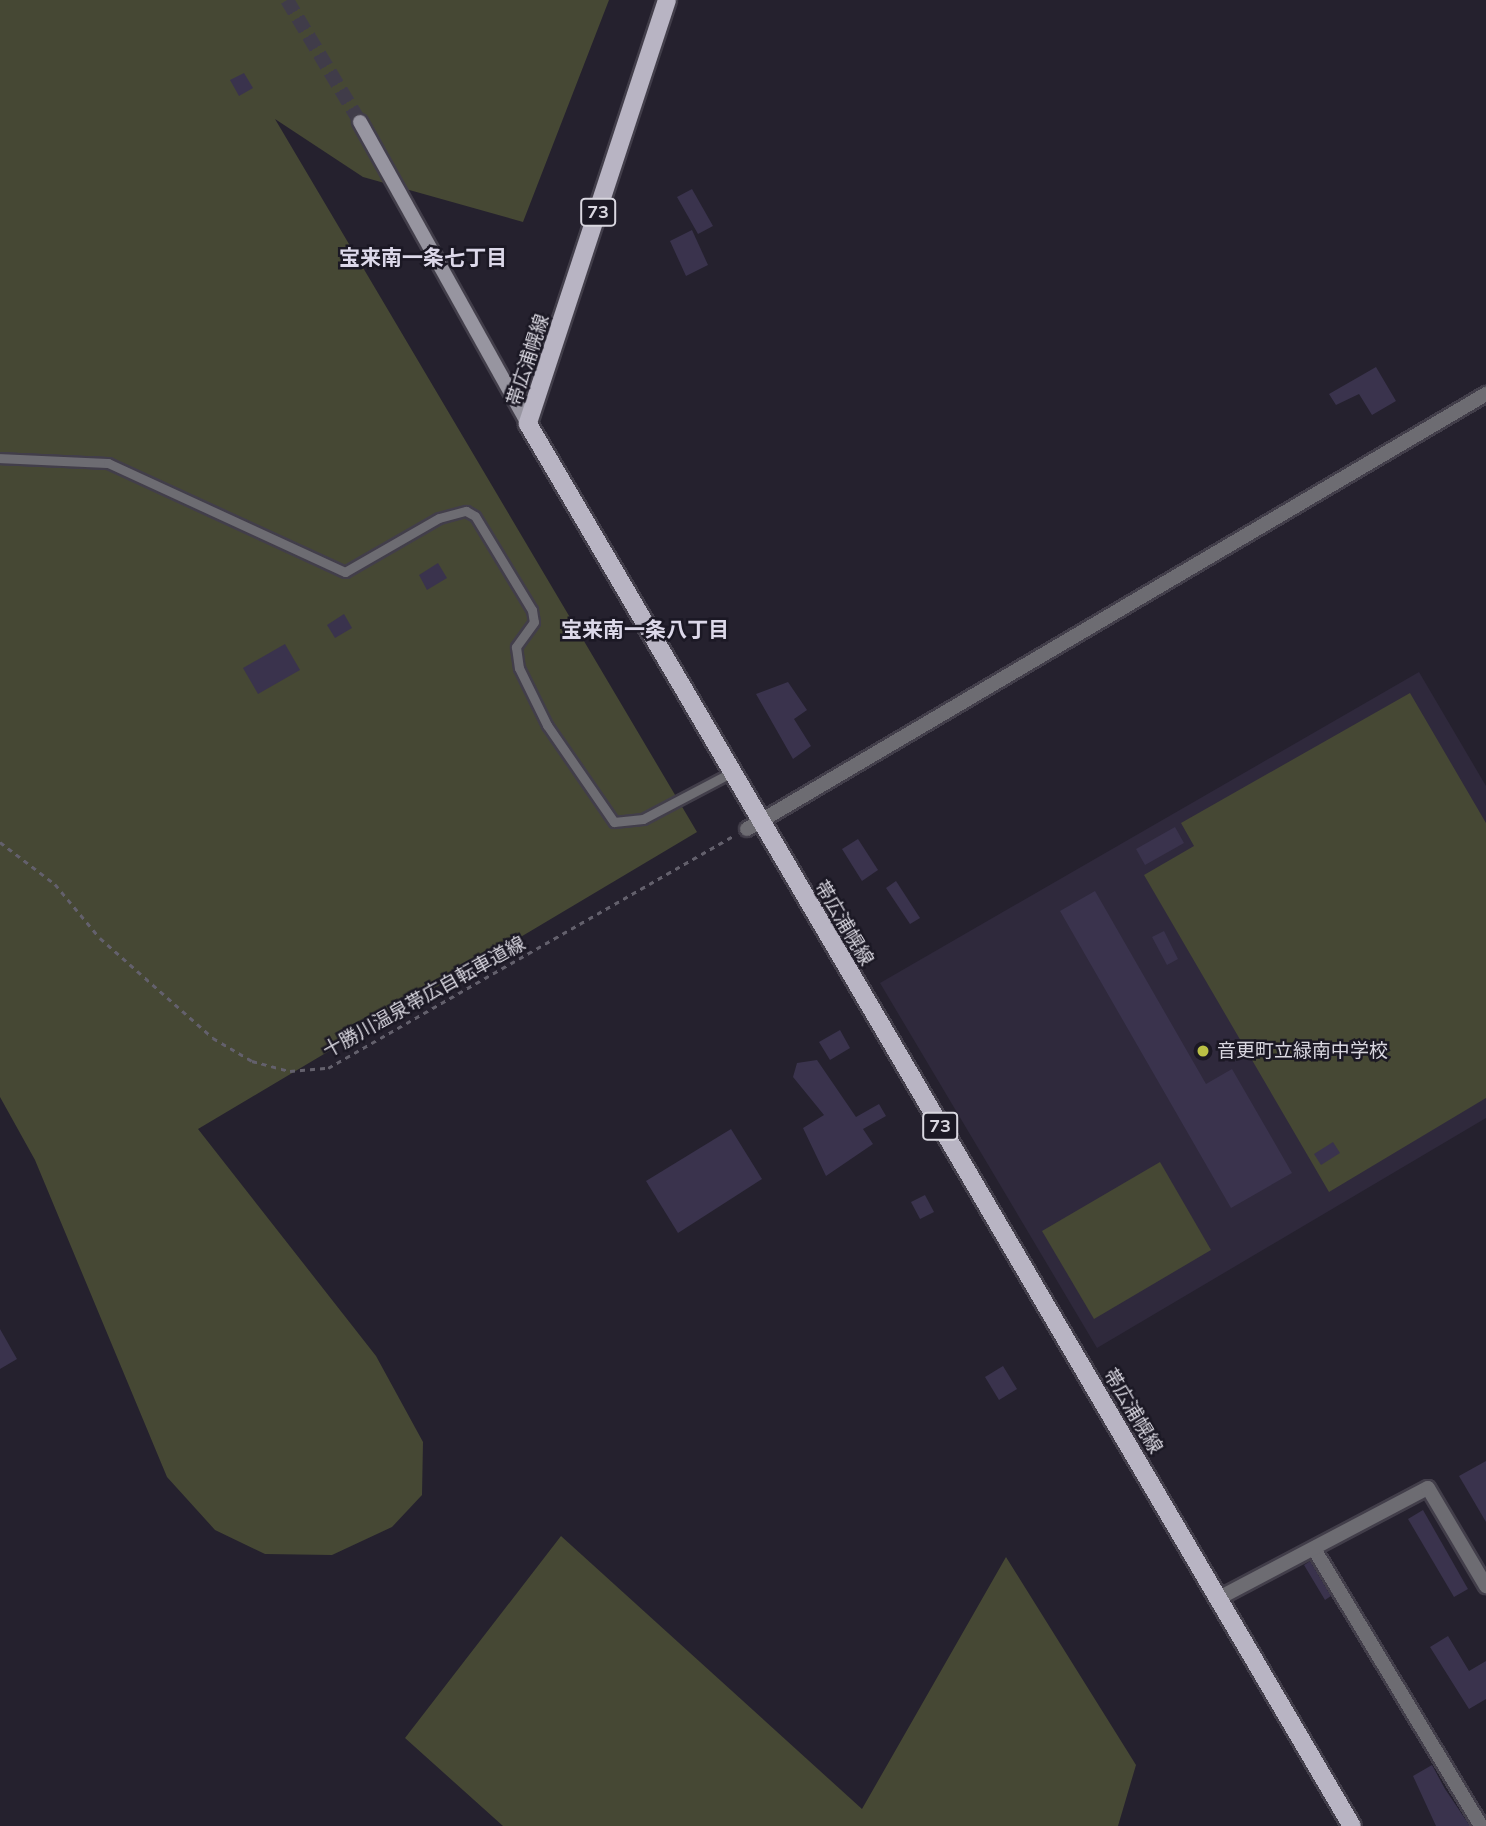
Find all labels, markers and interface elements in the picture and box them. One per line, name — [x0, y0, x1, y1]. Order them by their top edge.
road number: 73 — [579, 197, 617, 226]
district label: 宝来南一条七丁目 — [339, 244, 507, 270]
street label: 帯広浦幌線 — [502, 311, 554, 409]
district label: 宝来南一条八丁目 — [561, 616, 729, 642]
street label: 帯広浦幌線 — [810, 876, 878, 970]
street label: 十勝川温泉帯広自転車道線 — [319, 932, 529, 1062]
place label: 音更町立緑南中学校 — [1217, 1040, 1388, 1062]
marker: 音更町立緑南中学校 — [1195, 1043, 1211, 1059]
road number: 73 — [921, 1112, 959, 1140]
street label: 帯広浦幌線 — [1099, 1364, 1167, 1458]

